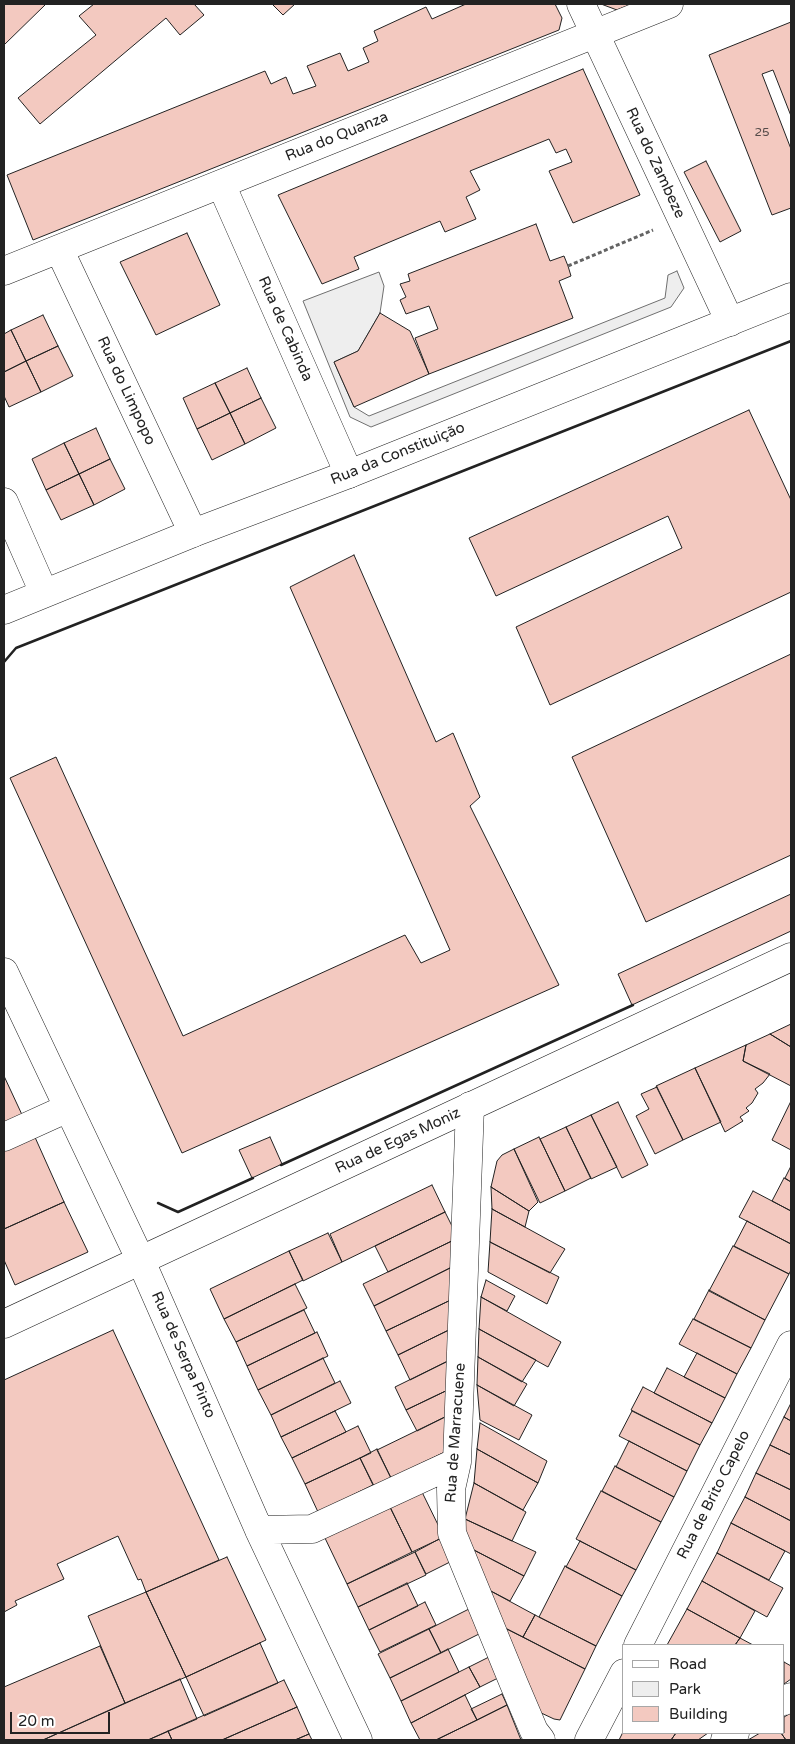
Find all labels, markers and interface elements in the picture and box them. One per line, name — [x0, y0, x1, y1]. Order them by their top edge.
street label: Rua do Zambeze — [621, 105, 689, 221]
street label: Rua do Quanza — [283, 108, 391, 166]
house number: 25 — [754, 126, 770, 140]
street label: Rua de Cabinda — [254, 274, 316, 384]
street label: Rua do Limpopo — [93, 334, 159, 448]
street label: Rua da Constituição — [328, 419, 468, 489]
street label: Rua de Egas Moniz — [333, 1104, 463, 1178]
street label: Rua de Serpa Pinto — [147, 1289, 219, 1421]
street label: Rua de Marracuene — [442, 1363, 470, 1503]
street label: Rua de Brito Capelo — [674, 1428, 754, 1562]
legend — [622, 1644, 785, 1734]
text: Road — [669, 1655, 707, 1673]
text: Park — [669, 1680, 701, 1698]
scale bar — [12, 1702, 112, 1734]
text: Building — [669, 1705, 728, 1723]
text: 20 m — [18, 1712, 55, 1730]

